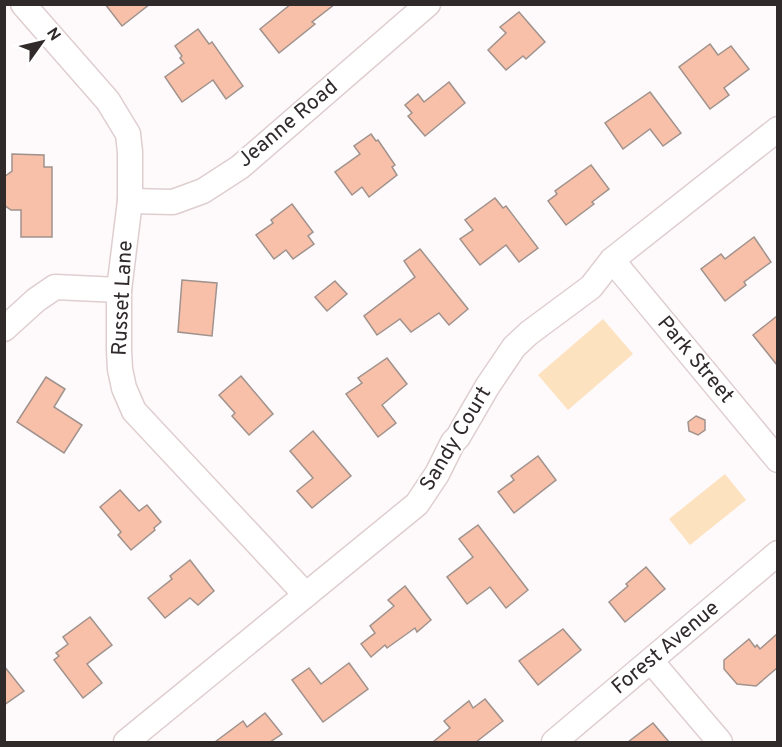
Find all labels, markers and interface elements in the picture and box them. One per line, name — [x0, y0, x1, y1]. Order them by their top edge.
north arrow — [12, 12, 72, 72]
text: N — [41, 24, 64, 45]
street label: Jeanne Road — [232, 74, 344, 174]
street label: Russet Lane — [106, 240, 140, 356]
street label: Park Street — [651, 311, 739, 409]
street label: Sandy Court — [414, 382, 498, 496]
street label: Forest Avenue — [607, 595, 725, 701]

